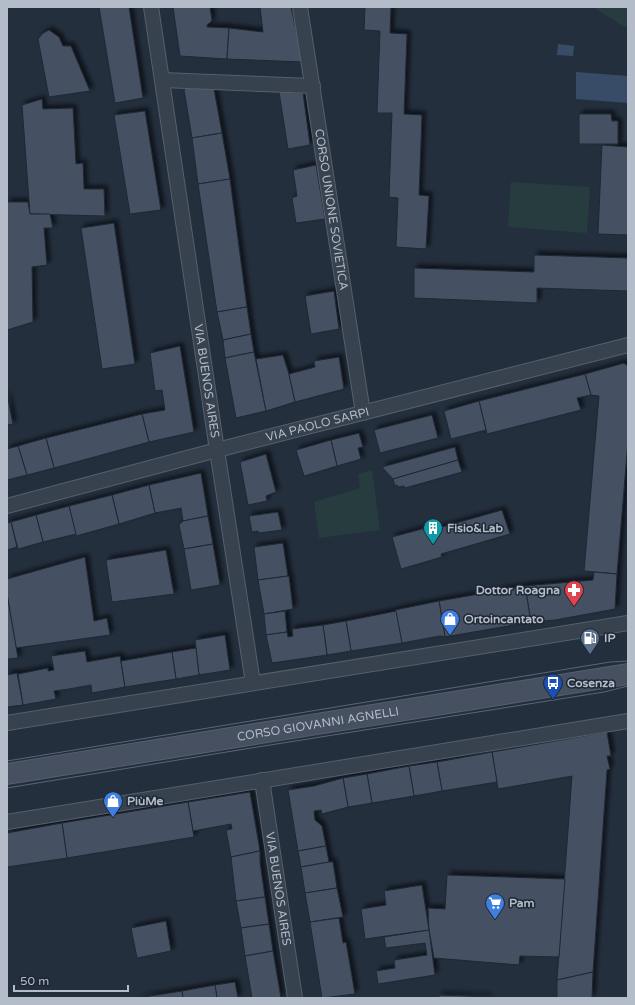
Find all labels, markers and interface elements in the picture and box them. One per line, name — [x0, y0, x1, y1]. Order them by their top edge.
street label: CORSO UNIONE SOVIETICA — [312, 128, 351, 291]
street label: VIA BUENOS AIRES — [191, 323, 222, 439]
street label: VIA PAOLO SARPI — [264, 404, 371, 444]
building icon: Fisio&Lab — [422, 517, 444, 545]
place label: Fisio&Lab — [447, 521, 504, 535]
pharmacy icon: Dottor Roagna — [563, 579, 585, 607]
place label: Dottor Roagna — [476, 583, 560, 598]
shop icon: Ortoincantato — [439, 608, 461, 636]
place label: Ortoincantato — [464, 612, 544, 626]
fuel station icon: IP — [579, 627, 601, 655]
place label: IP — [604, 631, 615, 645]
bus stop icon: Cosenza — [542, 672, 564, 700]
place label: Cosenza — [567, 676, 615, 690]
street label: CORSO GIOVANNI AGNELLI — [236, 704, 400, 744]
shop icon: PiùMe — [102, 790, 124, 818]
place label: PiùMe — [127, 794, 164, 808]
street label: VIA BUENOS AIRES — [263, 831, 294, 947]
supermarket icon: Pam — [484, 892, 506, 920]
place label: Pam — [509, 896, 535, 910]
scale bar — [14, 967, 128, 993]
text: 50 m — [20, 974, 49, 988]

